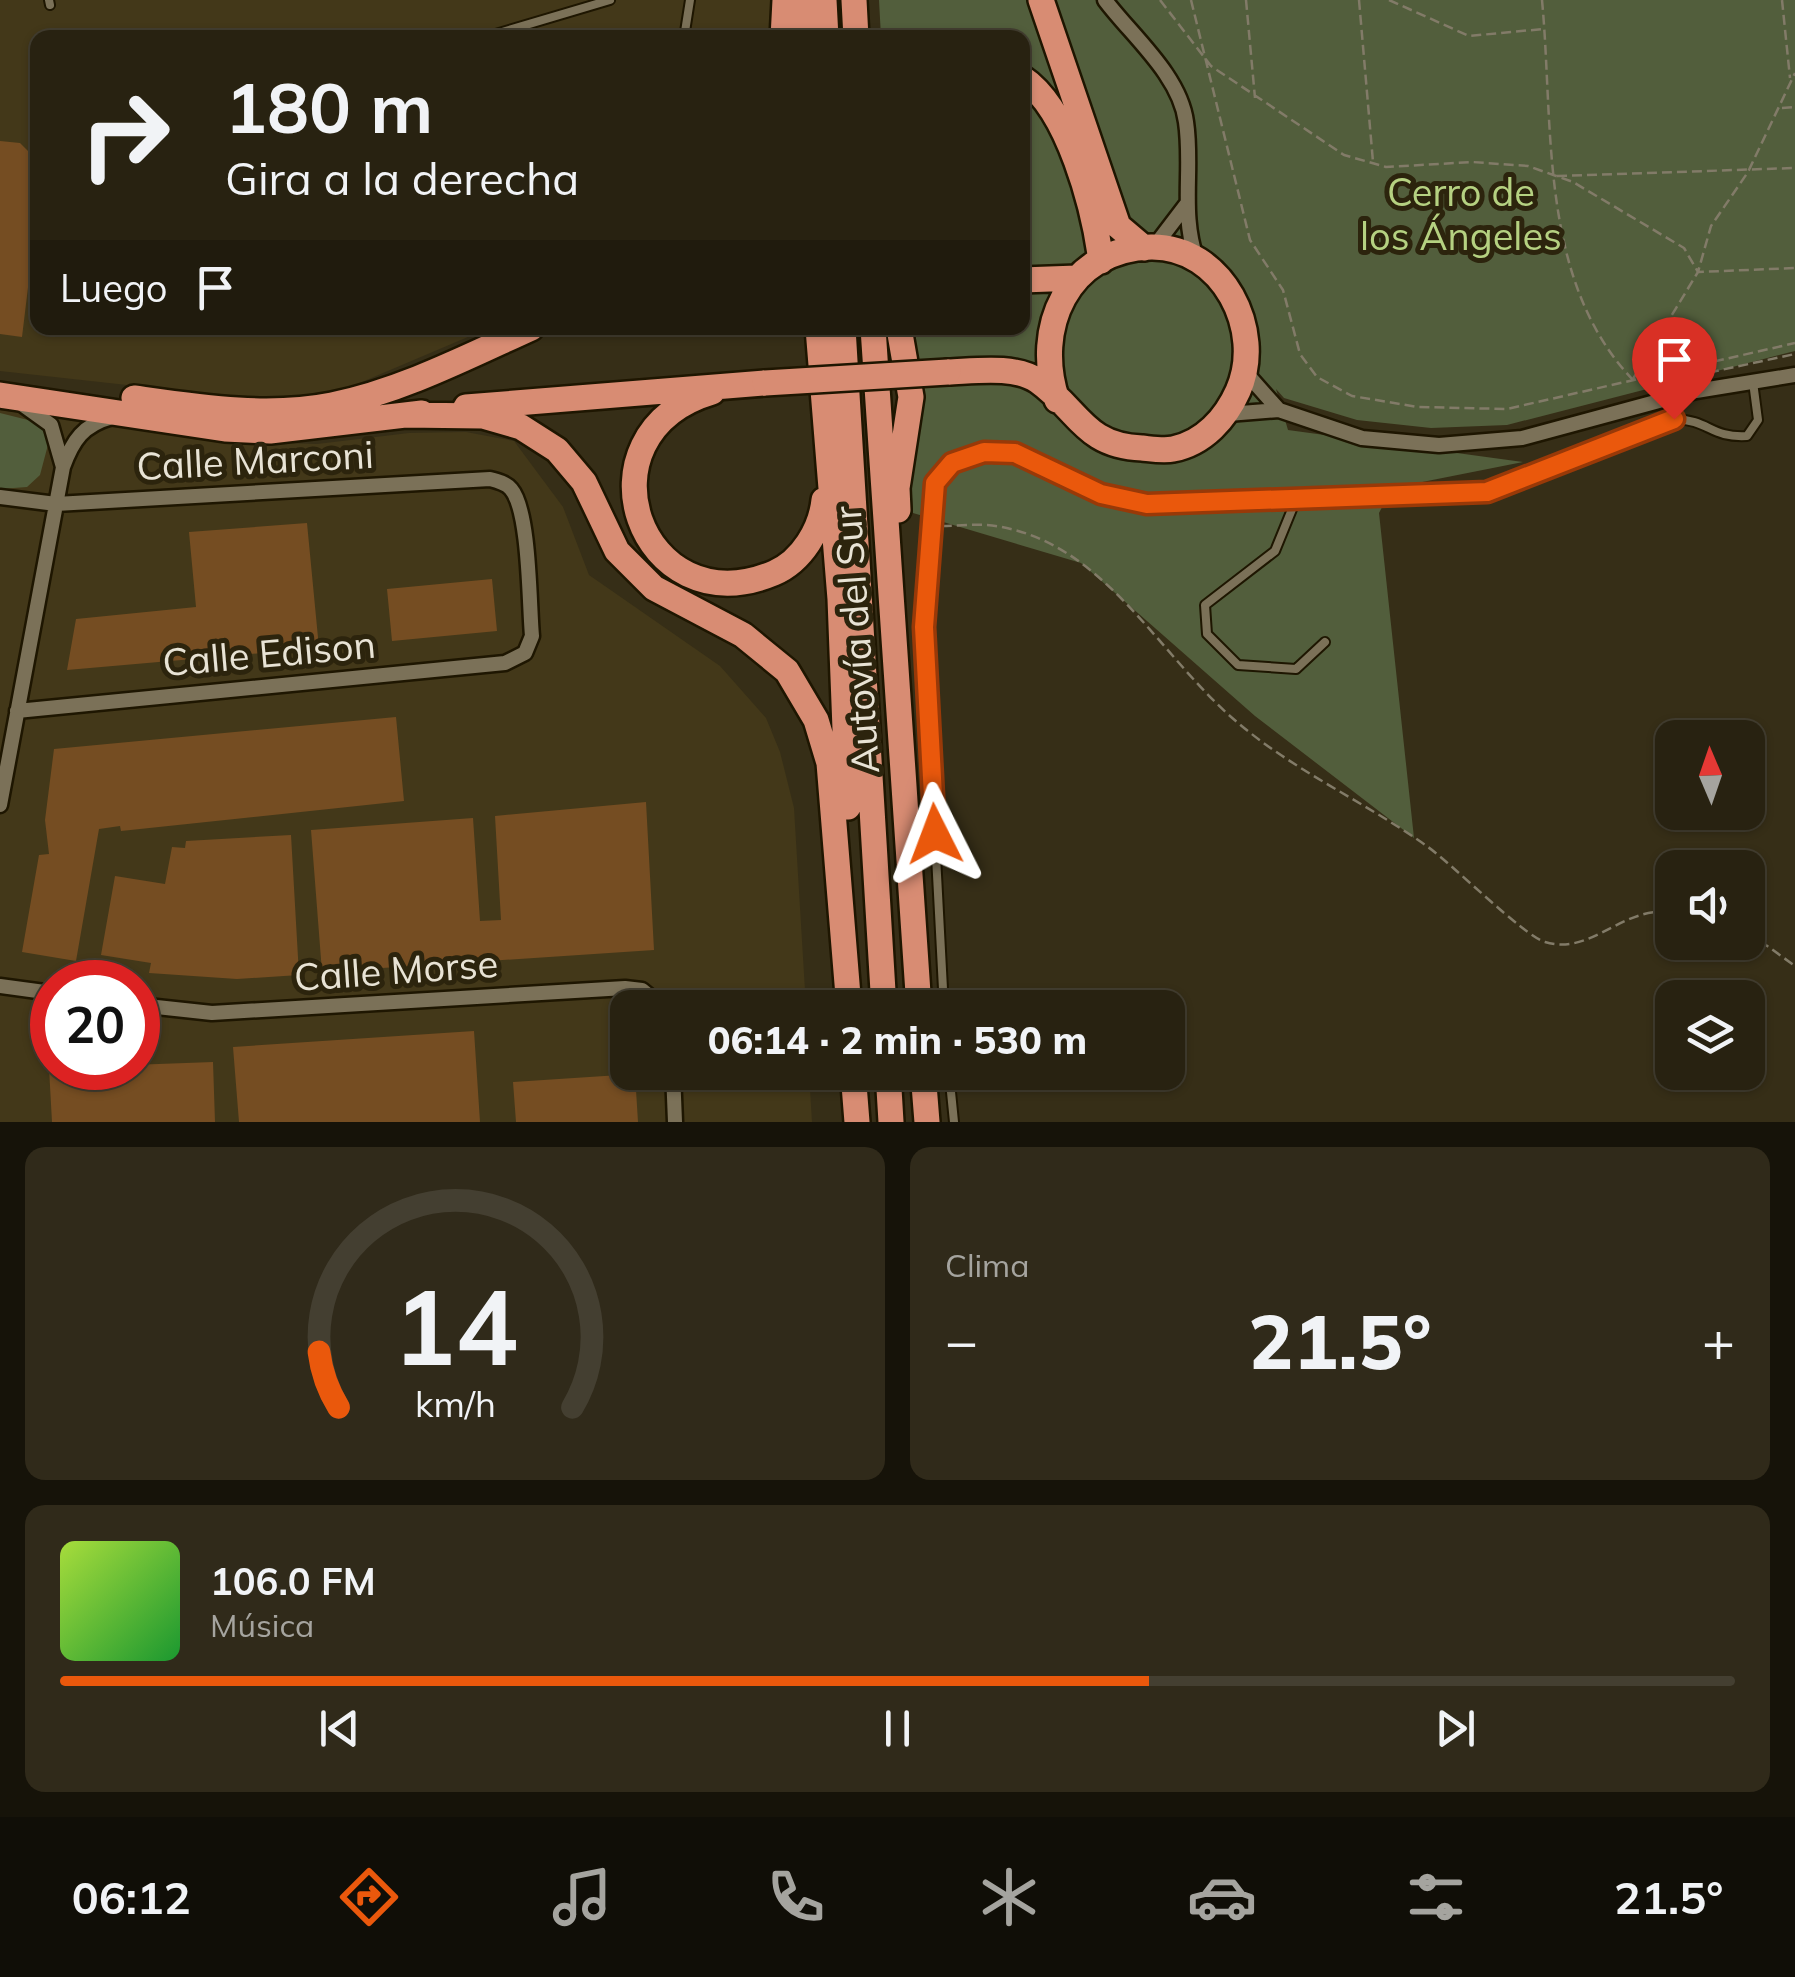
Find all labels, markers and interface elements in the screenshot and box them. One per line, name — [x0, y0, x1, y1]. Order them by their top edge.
text: 180 m — [225, 63, 433, 151]
icon: right — [60, 70, 190, 200]
text: Gira a la derecha — [225, 150, 579, 206]
park label: Cerro de los Ángeles — [1360, 168, 1562, 260]
icon: arrive — [188, 260, 243, 315]
text: Luego — [60, 264, 168, 312]
pin — [1632, 317, 1717, 420]
icon: arrive — [1647, 332, 1702, 387]
street label: Calle Marconi — [135, 430, 375, 490]
street label: Autovía del Sur — [823, 504, 889, 775]
street label: Calle Edison — [160, 620, 378, 686]
north arrow — [1655, 720, 1765, 830]
map controls — [1655, 720, 1765, 1090]
position arrow — [883, 782, 987, 886]
button: sound — [1655, 850, 1765, 960]
street label: Calle Morse — [292, 939, 500, 1001]
speed limit sign: 20 — [30, 960, 160, 1090]
button: layers — [1655, 980, 1765, 1090]
text: 06:14 · 2 min · 530 m — [708, 1016, 1087, 1064]
text: Clima — [945, 1245, 1029, 1285]
text: 14 — [393, 1260, 517, 1391]
text: 21.5° — [1248, 1294, 1432, 1388]
text: − — [945, 1306, 978, 1375]
text: + — [1702, 1306, 1735, 1375]
text: km/h — [415, 1381, 495, 1426]
text: 106.0 FM — [210, 1557, 376, 1605]
text: Música — [210, 1605, 314, 1645]
icon: previous — [312, 1701, 367, 1756]
icon: pause — [870, 1701, 925, 1756]
icon: next — [1428, 1701, 1483, 1756]
icon: directions — [334, 1862, 404, 1932]
icon: music — [547, 1862, 617, 1932]
icon: phone — [761, 1862, 831, 1932]
icon: climate — [974, 1862, 1044, 1932]
icon: car — [1187, 1862, 1257, 1932]
icon: filters — [1401, 1862, 1471, 1932]
text: 06:12 — [72, 1869, 191, 1925]
text: 21.5° — [1614, 1869, 1723, 1925]

